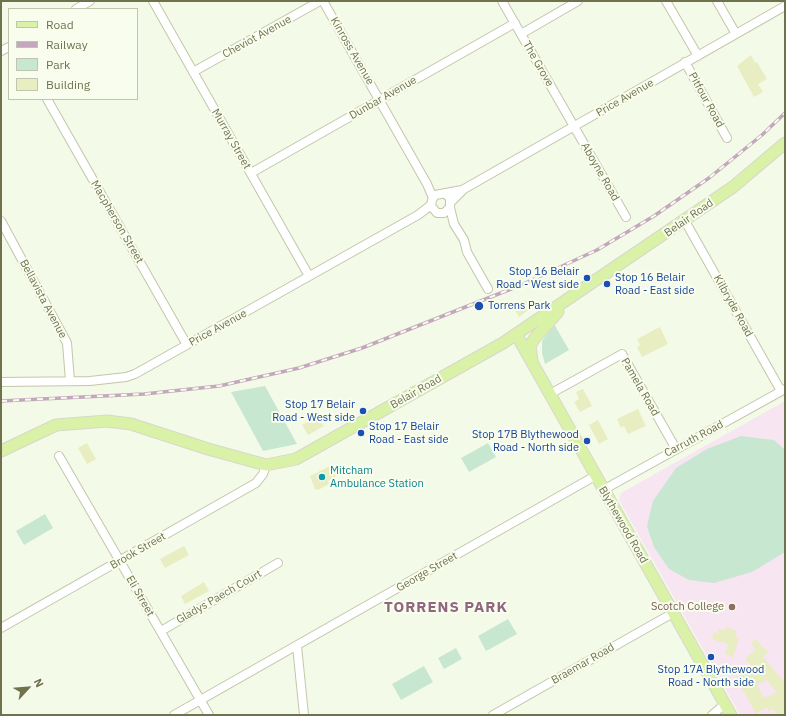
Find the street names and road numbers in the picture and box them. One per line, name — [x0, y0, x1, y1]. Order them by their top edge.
street label: Cheviot Avenue — [220, 13, 294, 61]
street label: Kinross Avenue — [327, 15, 377, 87]
street label: The Grove — [520, 39, 556, 89]
street label: Pitfour Road — [685, 70, 727, 130]
street label: Dunbar Avenue — [347, 73, 419, 123]
street label: Price Avenue — [594, 76, 656, 120]
street label: Murray Street — [208, 107, 254, 171]
street label: Aboyne Road — [578, 140, 622, 204]
street label: Macpherson Street — [88, 178, 146, 266]
street label: Belair Road — [662, 196, 716, 240]
street label: Bellavista Avenue — [17, 257, 69, 341]
street label: Kilbryde Road — [711, 273, 755, 339]
street label: Price Avenue — [187, 307, 249, 349]
street label: Pamela Road — [618, 356, 662, 418]
street label: Belair Road — [388, 372, 444, 412]
street label: Carruth Road — [662, 418, 726, 460]
street label: Blythewood Road — [596, 484, 650, 566]
street label: Brook Street — [108, 530, 168, 572]
street label: George Street — [394, 549, 460, 595]
street label: Gladys Paech Court — [174, 567, 264, 627]
street label: Eli Street — [123, 573, 157, 619]
street label: Braemar Road — [549, 641, 617, 687]

